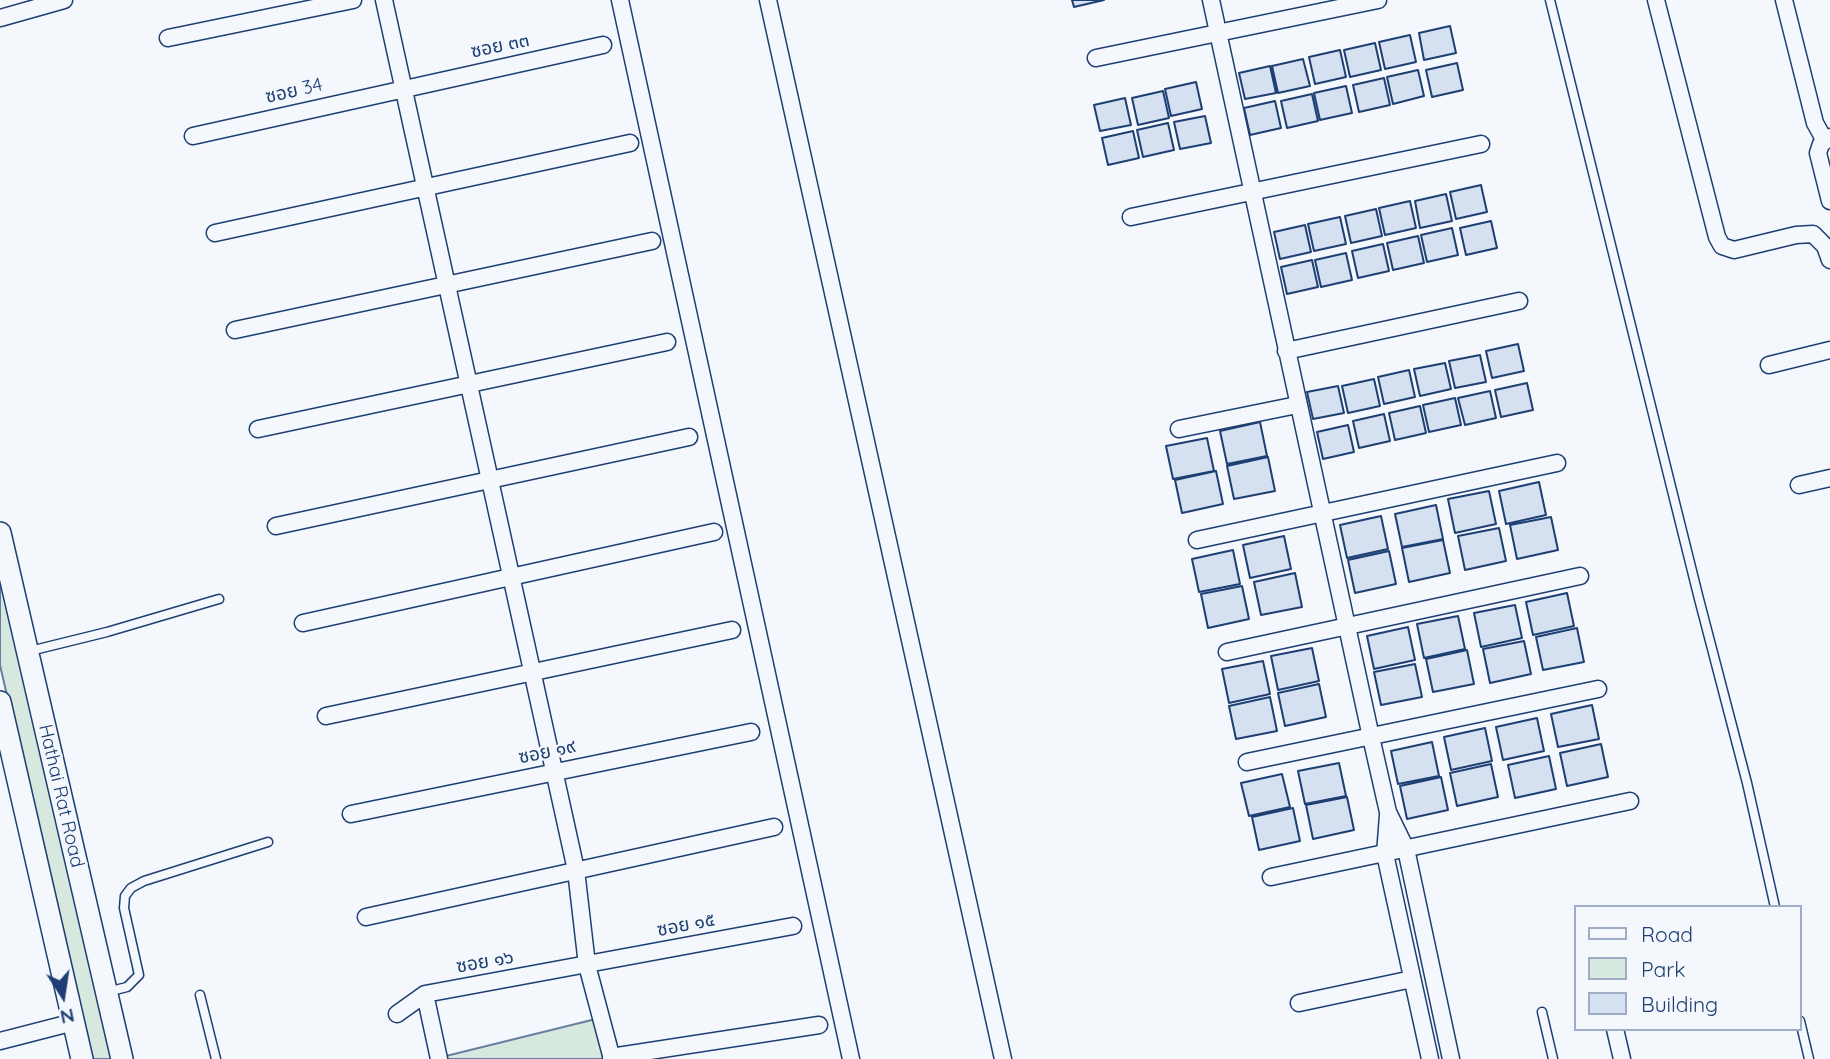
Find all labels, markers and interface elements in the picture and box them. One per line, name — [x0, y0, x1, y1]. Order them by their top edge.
street label: ซอย ๓๓ — [469, 29, 531, 63]
street label: ซอย 34 — [263, 73, 325, 109]
street label: Hathai Rat Road — [33, 722, 89, 870]
street label: ซอย ๑๙ — [516, 735, 578, 769]
legend — [1574, 905, 1802, 1031]
street label: ซอย ๑๕ — [655, 908, 717, 942]
text: Road — [1641, 921, 1693, 947]
street label: ซอย ๑๖ — [455, 946, 515, 978]
text: Park — [1641, 956, 1685, 982]
north arrow — [28, 961, 98, 1031]
text: Building — [1641, 991, 1718, 1017]
text: N — [58, 1003, 77, 1030]

